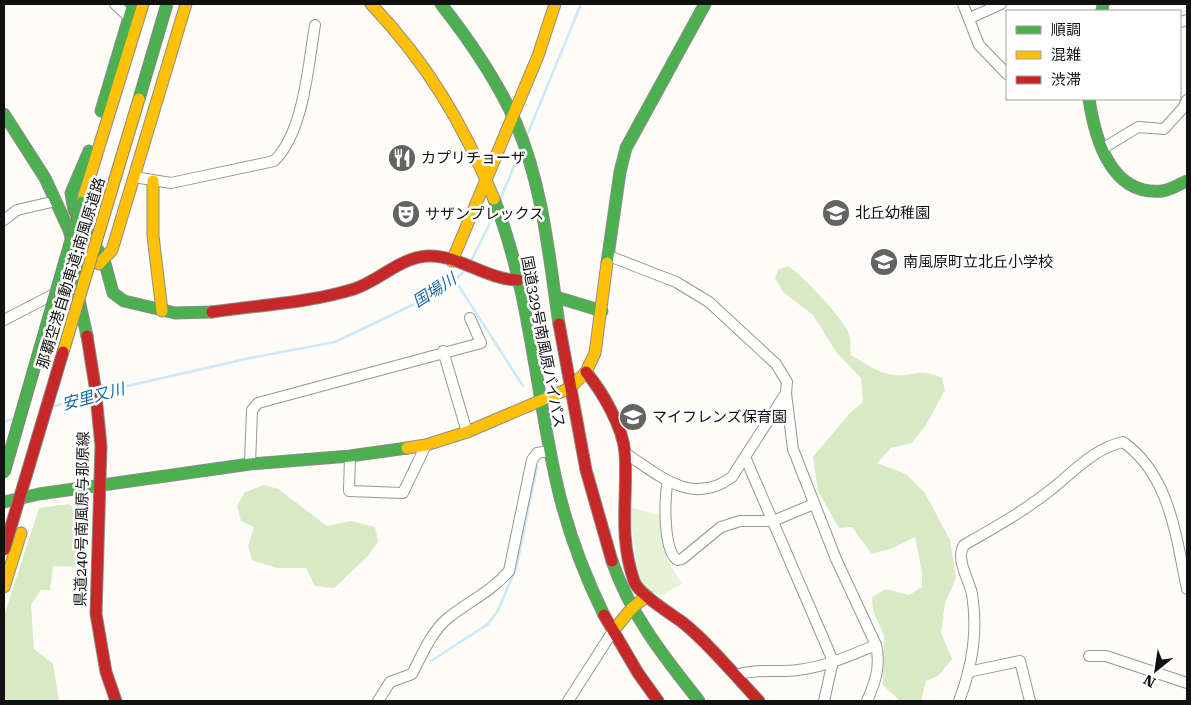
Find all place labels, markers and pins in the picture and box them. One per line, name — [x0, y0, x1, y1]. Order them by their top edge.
restaurant icon: カプリチョーザ — [387, 143, 417, 173]
place label: カプリチョーザ — [421, 149, 526, 167]
school or university icon: 北丘幼稚園 — [821, 198, 851, 228]
theatre icon: サザンプレックス — [391, 199, 421, 229]
place label: 北丘幼稚園 — [855, 204, 930, 222]
place label: サザンプレックス — [425, 205, 544, 223]
school or university icon: 南風原町立北丘小学校 — [869, 247, 899, 277]
place label: 南風原町立北丘小学校 — [903, 253, 1053, 271]
school or university icon: マイフレンズ保育園 — [618, 402, 648, 432]
place label: マイフレンズ保育園 — [652, 408, 787, 426]

